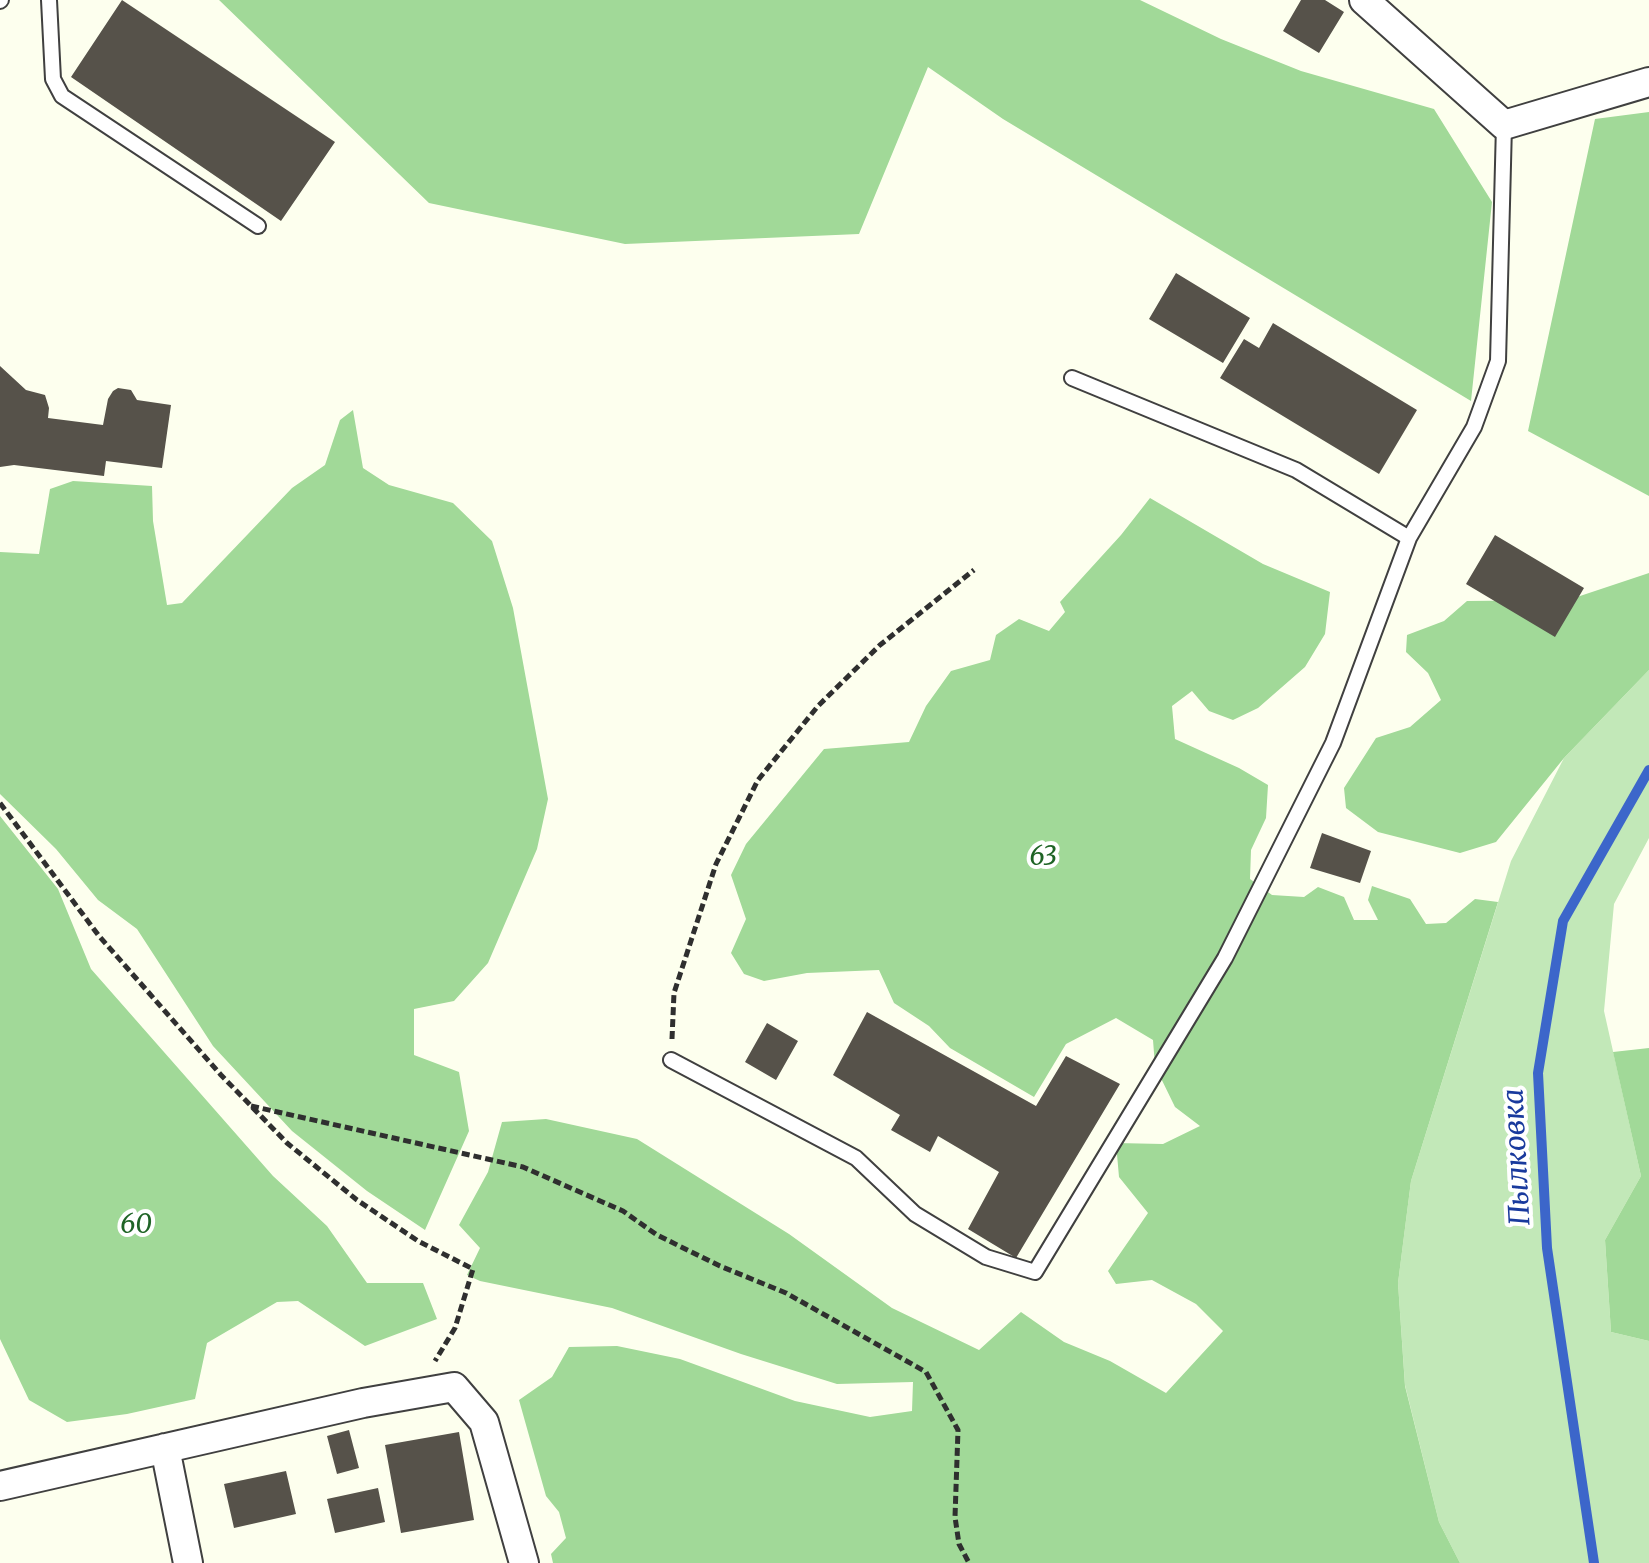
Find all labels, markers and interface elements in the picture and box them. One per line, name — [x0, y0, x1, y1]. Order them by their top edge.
park label: 63 — [1029, 842, 1057, 874]
water label: Пылковка — [1498, 1088, 1538, 1226]
park label: 60 — [120, 1210, 152, 1242]

